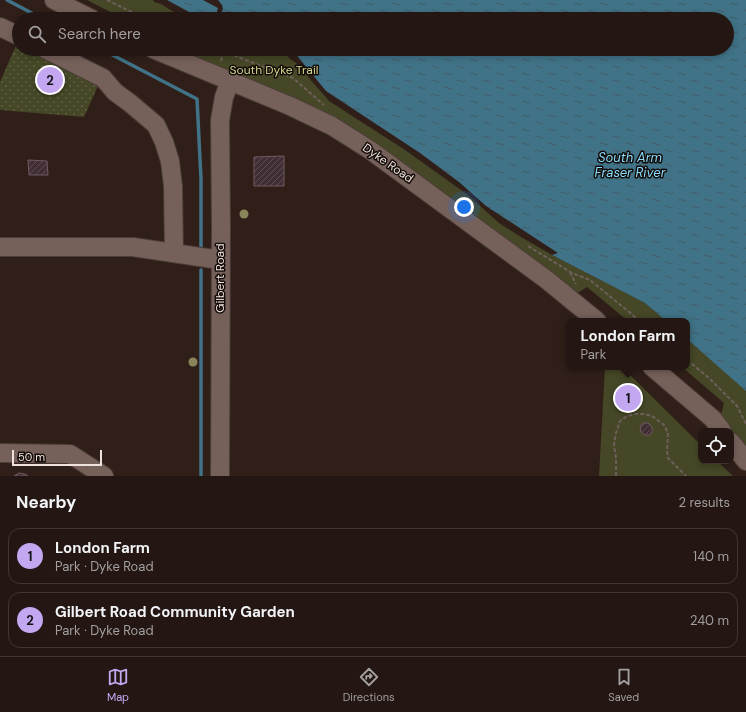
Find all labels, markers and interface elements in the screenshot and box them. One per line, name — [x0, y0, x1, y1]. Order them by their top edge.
search box — [12, 12, 734, 56]
icon: search — [26, 23, 48, 45]
text: Search here — [58, 24, 141, 44]
park label: South Dyke Trail — [230, 62, 318, 78]
pin: 2 — [37, 65, 63, 95]
street label: Dyke Road — [359, 140, 417, 186]
water label: South Arm Fraser River — [595, 149, 667, 181]
your location — [454, 197, 474, 217]
street label: Gilbert Road — [212, 243, 228, 313]
popup — [566, 318, 690, 370]
text: London Farm — [581, 326, 675, 346]
text: Park — [581, 346, 606, 363]
pin: 1 — [615, 383, 641, 413]
map controls — [698, 428, 734, 464]
button: locate — [698, 428, 734, 464]
scale bar — [12, 448, 102, 467]
text: 50 m — [18, 450, 45, 464]
text: Nearby — [16, 491, 76, 513]
text: 2 results — [679, 494, 730, 511]
text: London Farm — [55, 538, 150, 558]
text: 1 — [28, 548, 32, 565]
text: 140 m — [693, 548, 729, 565]
text: Park · Dyke Road — [55, 558, 154, 575]
text: Gilbert Road Community Garden — [55, 602, 295, 622]
text: 2 — [26, 612, 34, 629]
text: 240 m — [690, 612, 729, 629]
text: Park · Dyke Road — [55, 622, 154, 639]
tab: Map — [107, 666, 129, 704]
tab: Directions — [343, 666, 395, 704]
tab: Saved — [608, 666, 639, 704]

